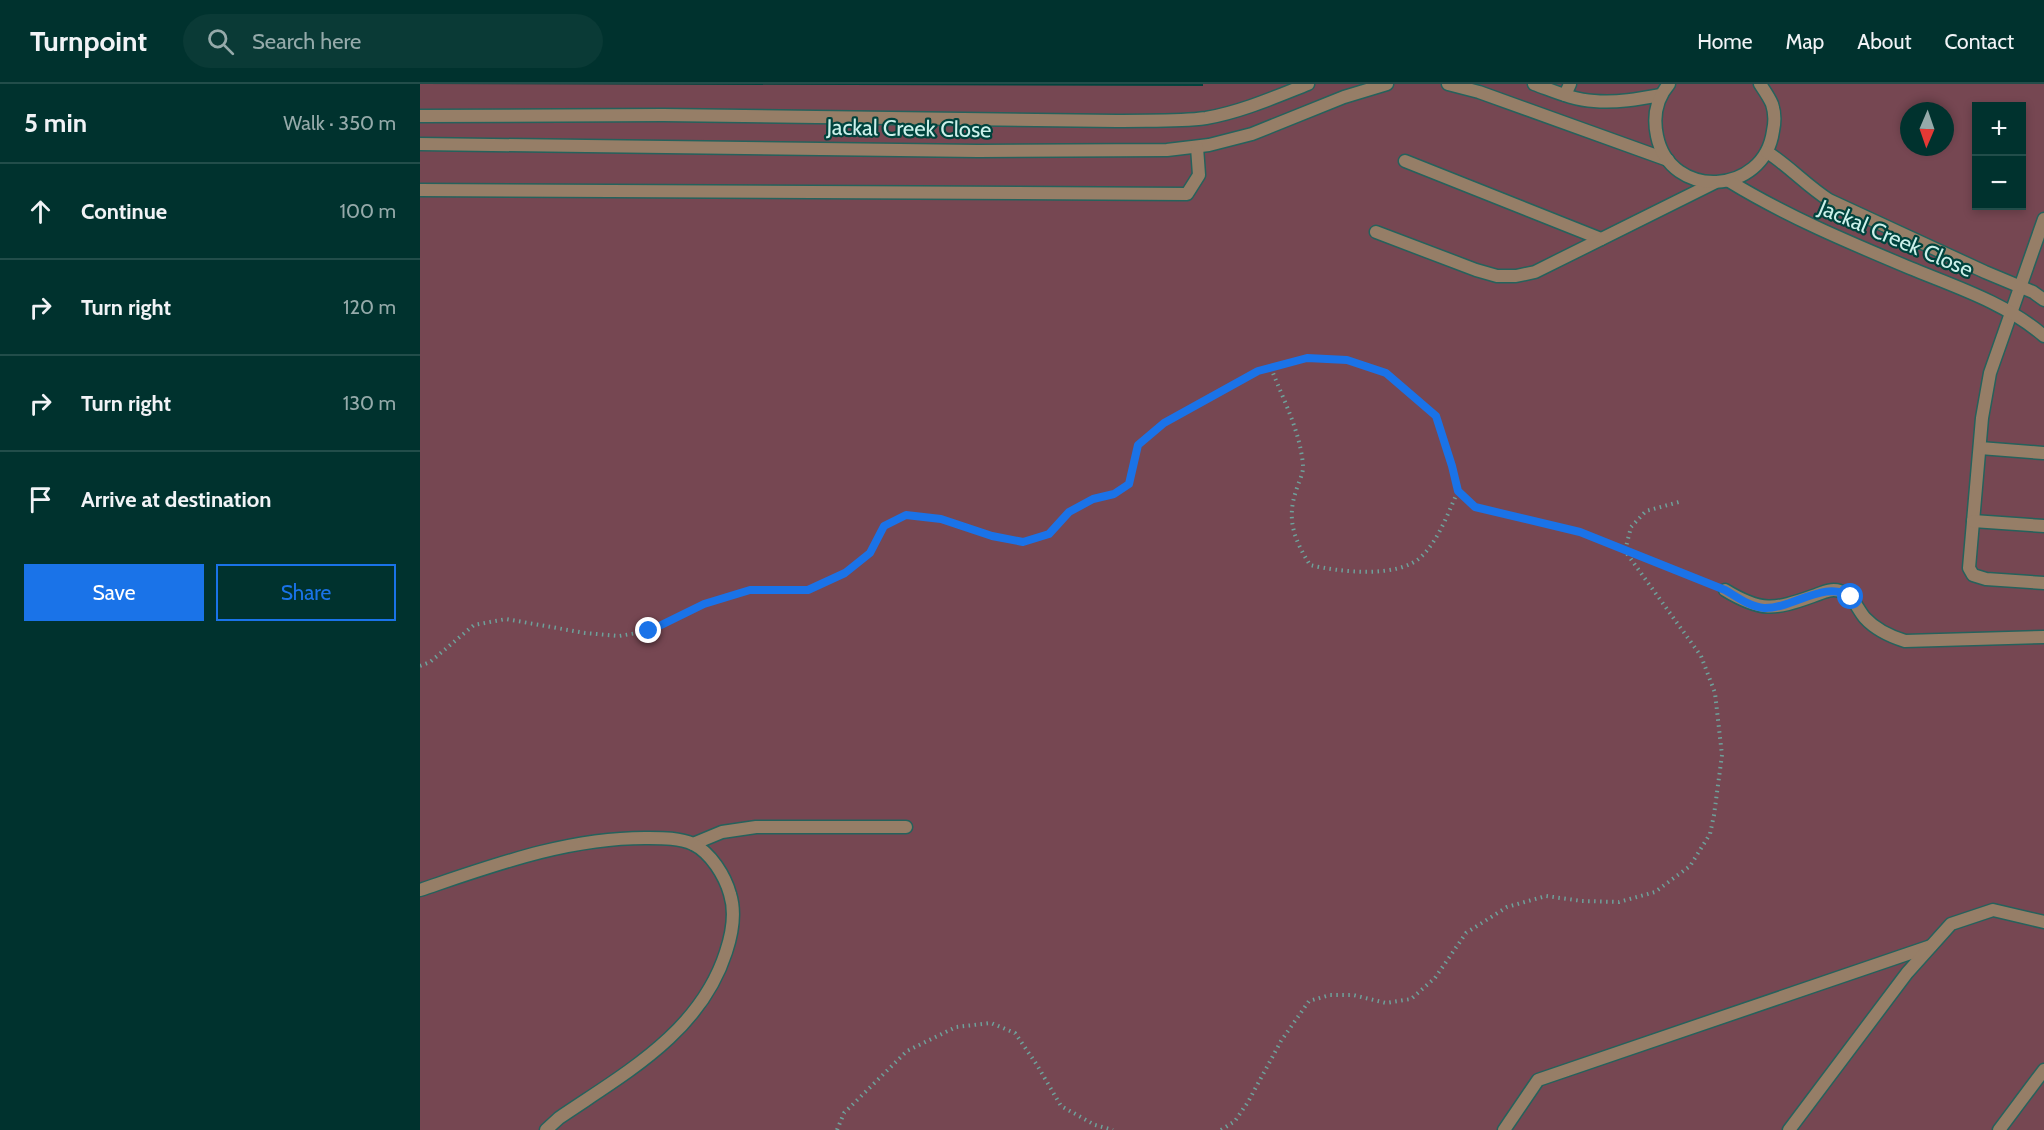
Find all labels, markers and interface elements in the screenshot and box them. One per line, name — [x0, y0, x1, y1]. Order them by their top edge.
search box — [183, 14, 603, 68]
text: Turnpoint — [30, 24, 147, 58]
icon: search — [204, 25, 237, 58]
text: Search here — [252, 28, 361, 55]
text: Home — [1697, 29, 1753, 54]
text: Map — [1786, 29, 1824, 54]
text: About — [1857, 29, 1911, 54]
text: Contact — [1944, 29, 2014, 54]
north arrow — [1900, 102, 1954, 156]
map controls — [1972, 102, 2026, 210]
button: + — [1972, 102, 2026, 156]
text: 5 min — [24, 107, 87, 139]
text: Walk · 350 m — [283, 111, 396, 135]
street label: Jackal Creek Close — [825, 114, 992, 143]
button: − — [1972, 156, 2026, 210]
street label: Jackal Creek Close — [1814, 193, 1977, 283]
icon: ahead — [24, 195, 57, 228]
text: Continue — [81, 198, 167, 225]
text: 100 m — [340, 199, 396, 223]
icon: right — [24, 291, 57, 324]
text: Turn right — [81, 294, 171, 321]
text: 120 m — [343, 295, 396, 319]
icon: right — [24, 387, 57, 420]
text: Turn right — [81, 390, 171, 417]
text: 130 m — [343, 391, 396, 415]
icon: arrive — [24, 483, 57, 516]
text: Arrive at destination — [81, 486, 271, 513]
button: Save — [24, 564, 204, 621]
button: Share — [216, 564, 396, 621]
route start — [1837, 583, 1863, 609]
route end — [635, 617, 661, 643]

